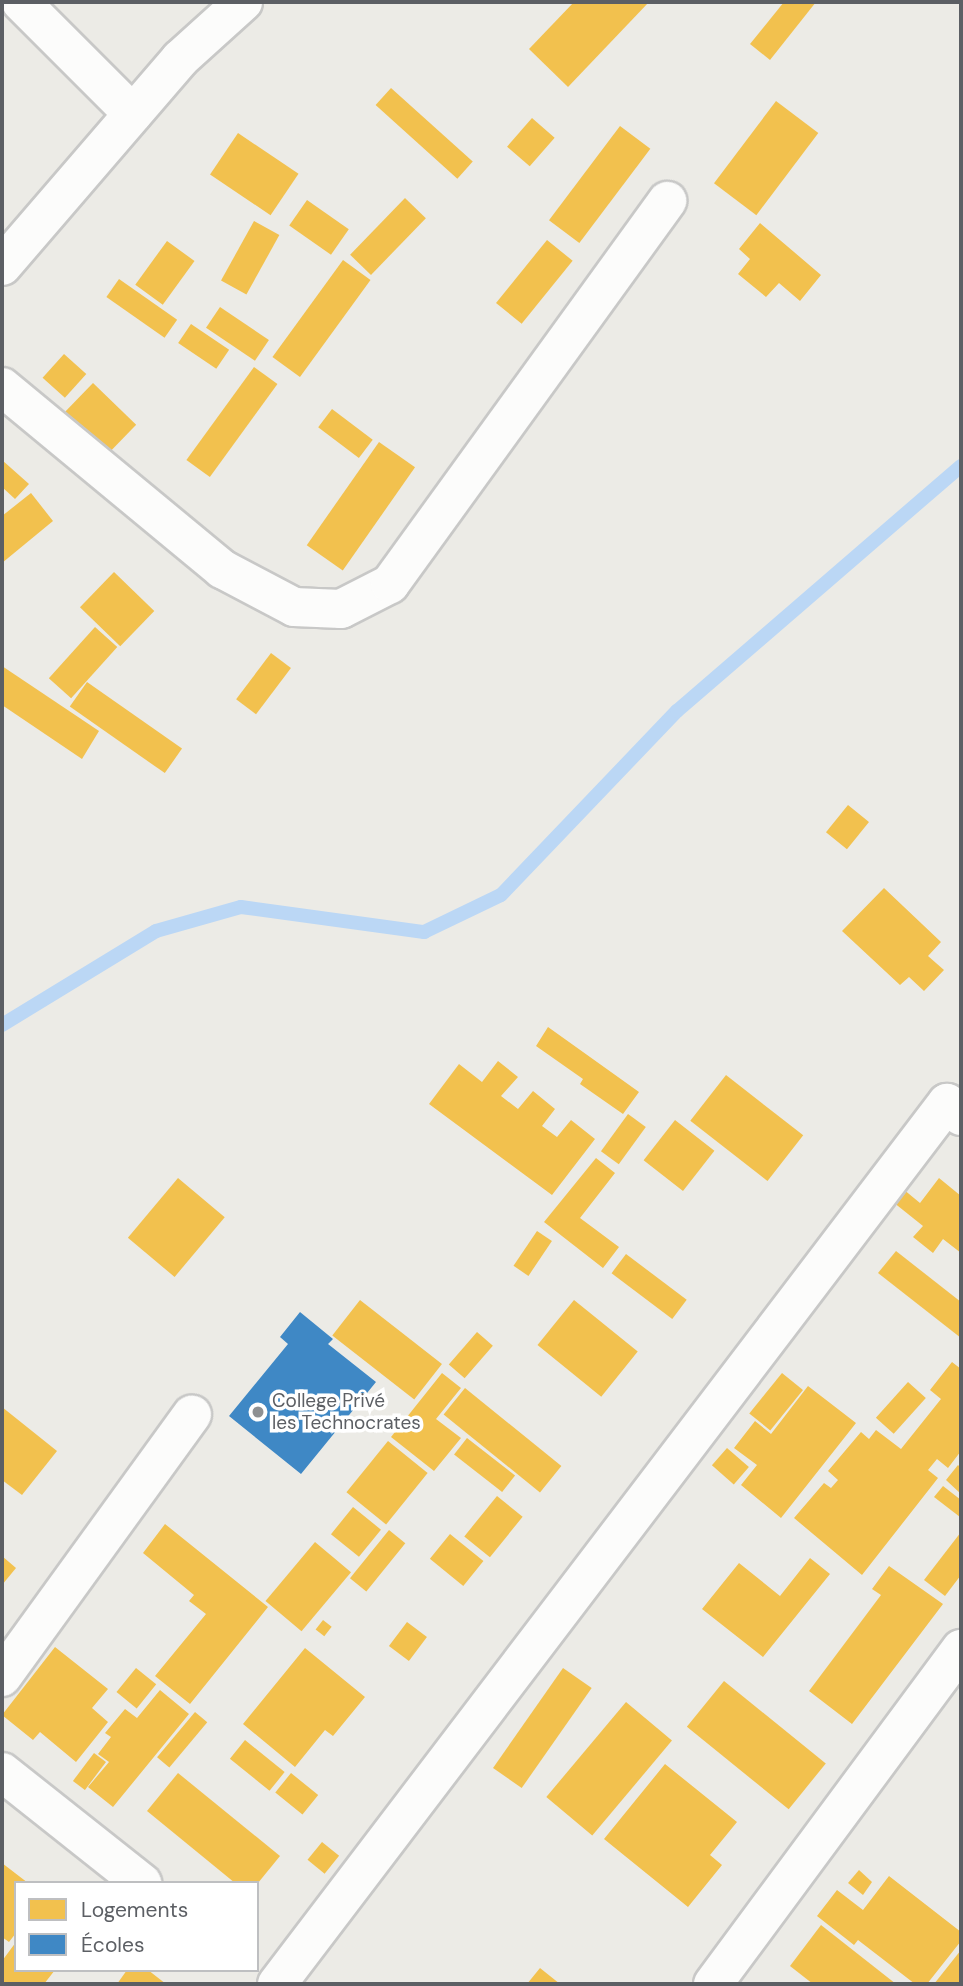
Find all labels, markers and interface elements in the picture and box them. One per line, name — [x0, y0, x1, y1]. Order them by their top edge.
place label: College Privé les Technocrates — [272, 1390, 421, 1434]
marker: College Privé les Technocrates — [250, 1404, 266, 1420]
legend — [14, 1881, 259, 1972]
text: Logements — [81, 1896, 188, 1924]
text: Écoles — [81, 1931, 144, 1959]

